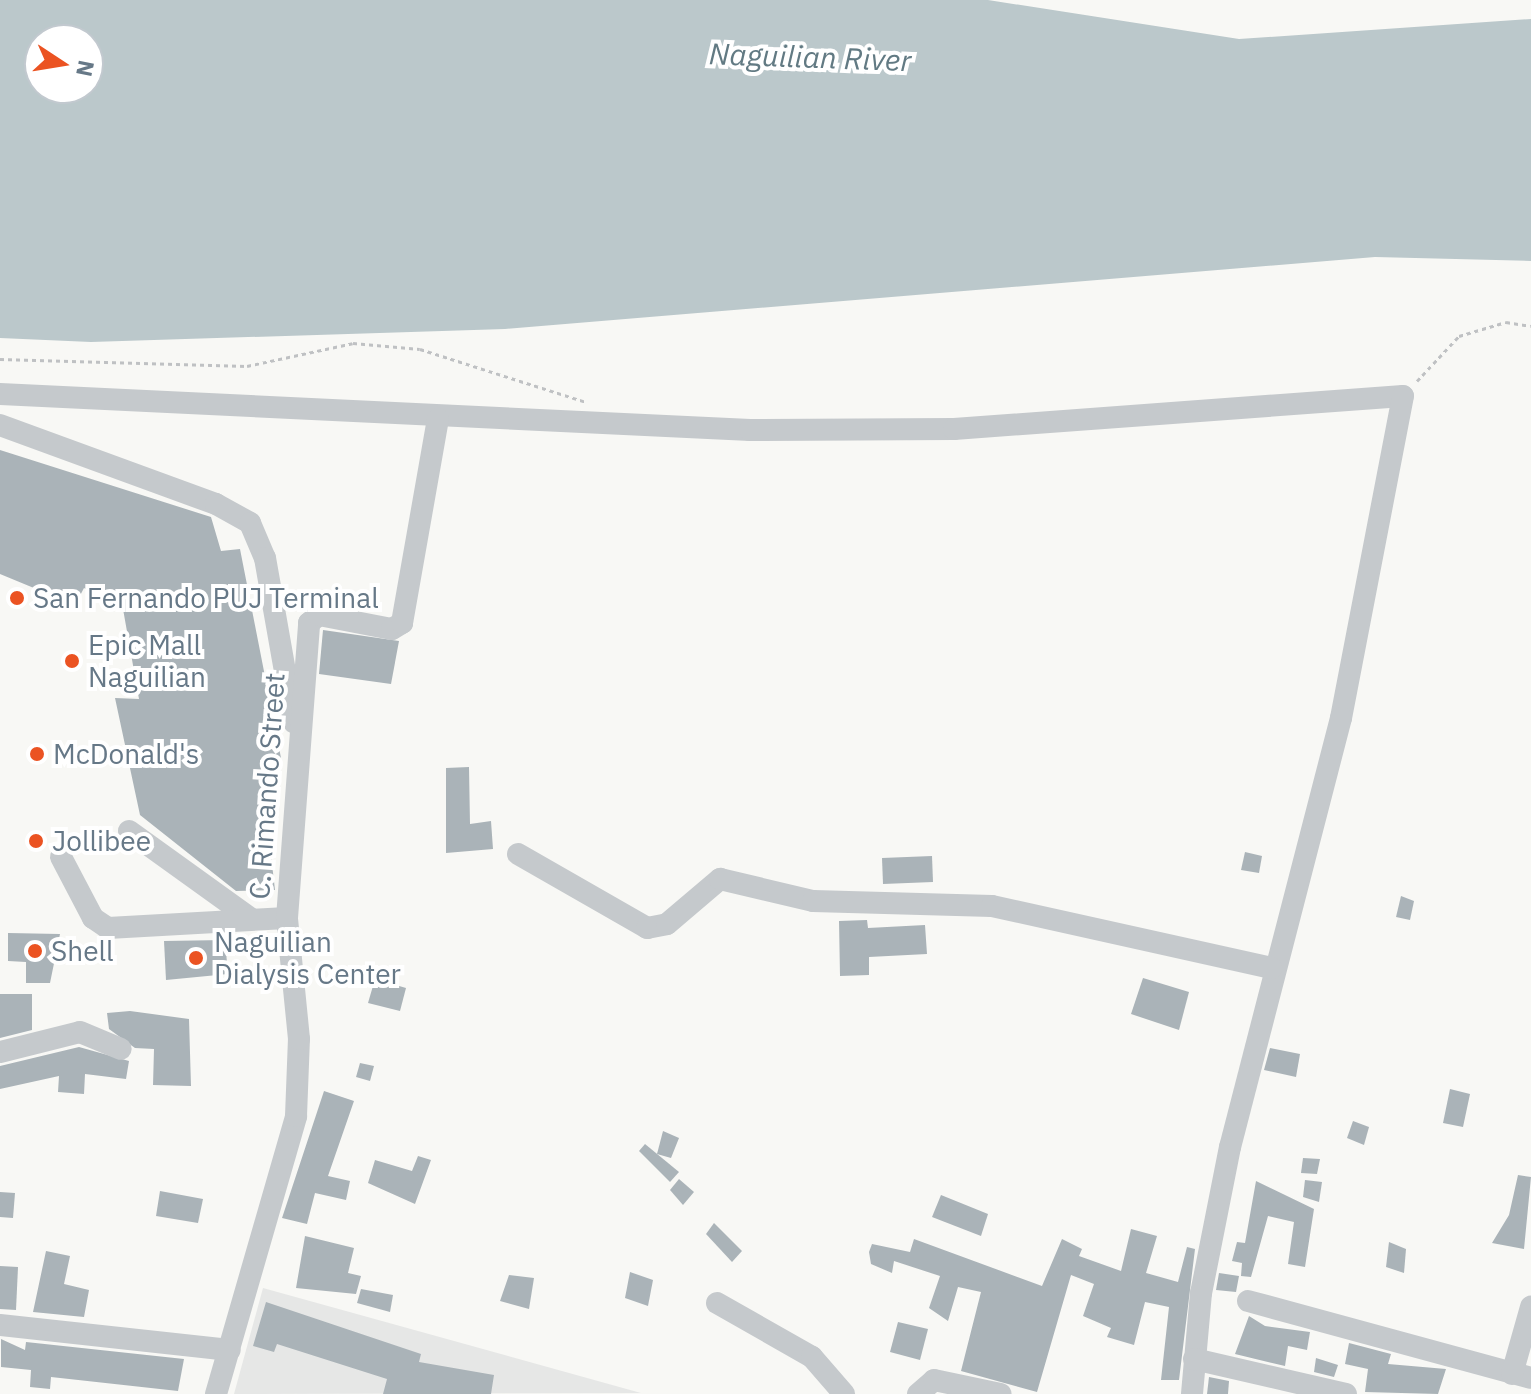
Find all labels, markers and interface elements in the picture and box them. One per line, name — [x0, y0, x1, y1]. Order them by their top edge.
north arrow — [24, 24, 104, 104]
water label: Naguilian River — [708, 35, 912, 79]
text: N — [70, 58, 102, 79]
place label: San Fernando PUJ Terminal — [33, 581, 379, 615]
marker: San Fernando PUJ Terminal — [8, 589, 26, 607]
place label: Epic Mall Naguilian — [88, 628, 206, 694]
marker: Epic Mall Naguilian — [63, 652, 81, 670]
street label: C. Rimando Street — [242, 672, 292, 900]
place label: McDonald's — [53, 737, 199, 771]
marker: McDonald's — [28, 745, 46, 763]
place label: Jollibee — [52, 824, 151, 858]
marker: Jollibee — [27, 832, 45, 850]
place label: Naguilian Dialysis Center — [214, 925, 401, 991]
place label: Shell — [51, 934, 114, 968]
marker: Shell — [26, 942, 44, 960]
marker: Naguilian Dialysis Center — [185, 947, 207, 969]

